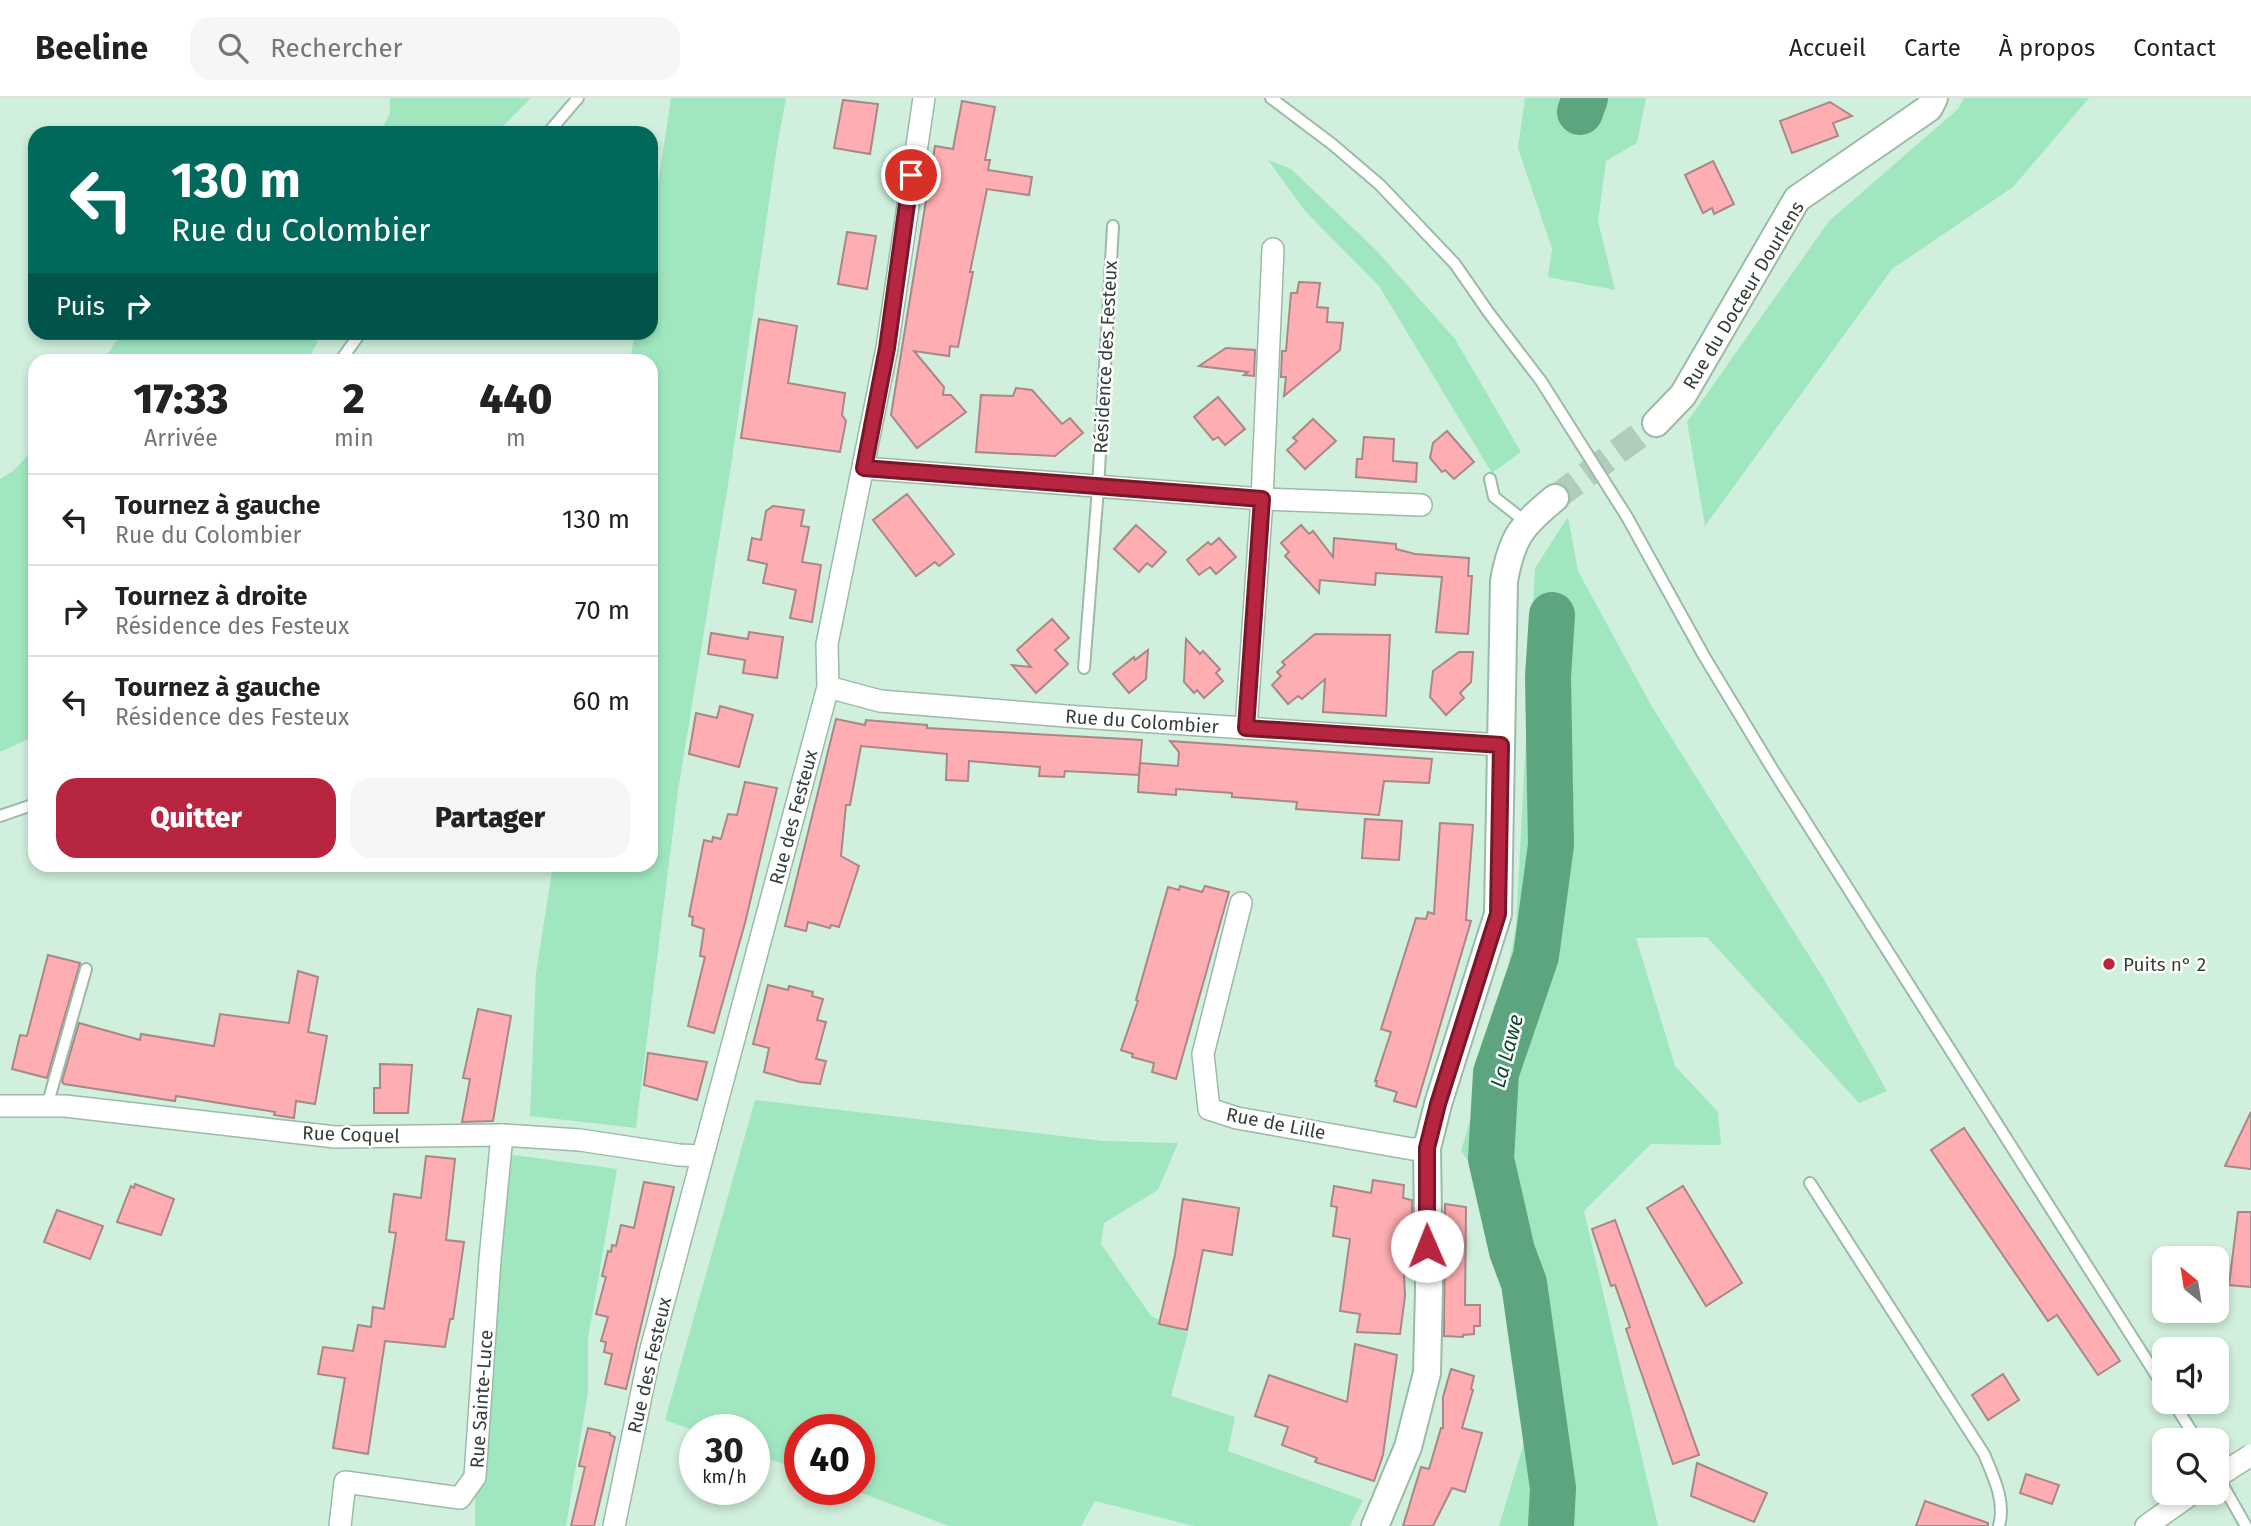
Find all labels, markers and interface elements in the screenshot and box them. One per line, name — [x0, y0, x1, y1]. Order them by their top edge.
search box — [190, 17, 680, 80]
text: Beeline — [35, 28, 148, 68]
icon: search — [214, 29, 252, 67]
text: Rechercher — [270, 33, 403, 64]
text: Accueil — [1789, 34, 1866, 62]
text: Carte — [1904, 34, 1961, 62]
text: À propos — [1999, 34, 2095, 62]
text: Contact — [2133, 34, 2216, 62]
pin — [881, 145, 941, 205]
text: 130 m — [171, 151, 301, 210]
icon: left — [56, 154, 147, 245]
icon: arrive — [892, 156, 930, 194]
street label: Rue du Docteur Dourlens — [1678, 197, 1809, 394]
text: Rue du Colombier — [171, 211, 430, 249]
street label: Résidence des Festeux — [1089, 259, 1122, 454]
icon: right — [119, 287, 157, 325]
text: Puis — [56, 291, 105, 322]
text: 17:33 — [134, 374, 228, 424]
text: 2 — [343, 374, 365, 424]
text: 440 — [479, 374, 552, 424]
text: Arrivée — [144, 424, 218, 452]
text: min — [334, 424, 374, 452]
text: m — [506, 424, 526, 452]
text: Tournez à gauche — [115, 490, 320, 521]
icon: left — [56, 501, 94, 539]
text: 130 m — [562, 504, 630, 535]
text: Rue du Colombier — [115, 521, 301, 549]
text: Tournez à droite — [115, 581, 307, 612]
icon: right — [56, 592, 94, 630]
text: 70 m — [575, 595, 630, 626]
text: Résidence des Festeux — [115, 612, 349, 640]
text: Tournez à gauche — [115, 672, 320, 703]
icon: left — [56, 683, 94, 721]
text: 60 m — [572, 686, 630, 717]
text: Résidence des Festeux — [115, 703, 349, 731]
street label: Rue du Colombier — [1064, 705, 1220, 738]
street label: Rue des Festeux — [764, 746, 823, 887]
button: Quitter — [56, 778, 336, 858]
button: Partager — [350, 778, 630, 858]
place label: Puits n° 2 — [2123, 953, 2206, 976]
marker: Puits n° 2 — [2101, 956, 2117, 972]
water label: La Lawe — [1485, 1011, 1529, 1090]
street label: Rue de Lille — [1224, 1103, 1328, 1144]
street label: Rue Coquel — [302, 1121, 401, 1148]
position arrow — [1390, 1209, 1464, 1283]
north arrow — [2152, 1246, 2230, 1323]
map controls — [2152, 1246, 2229, 1505]
street label: Rue des Festeux — [623, 1294, 676, 1435]
street label: Rue Sainte-Luce — [465, 1329, 498, 1469]
button: sound — [2152, 1337, 2229, 1414]
speed limit sign: 40 — [784, 1414, 875, 1505]
button: search — [2152, 1428, 2229, 1505]
text: 30 — [705, 1429, 744, 1471]
text: km/h — [702, 1466, 747, 1488]

